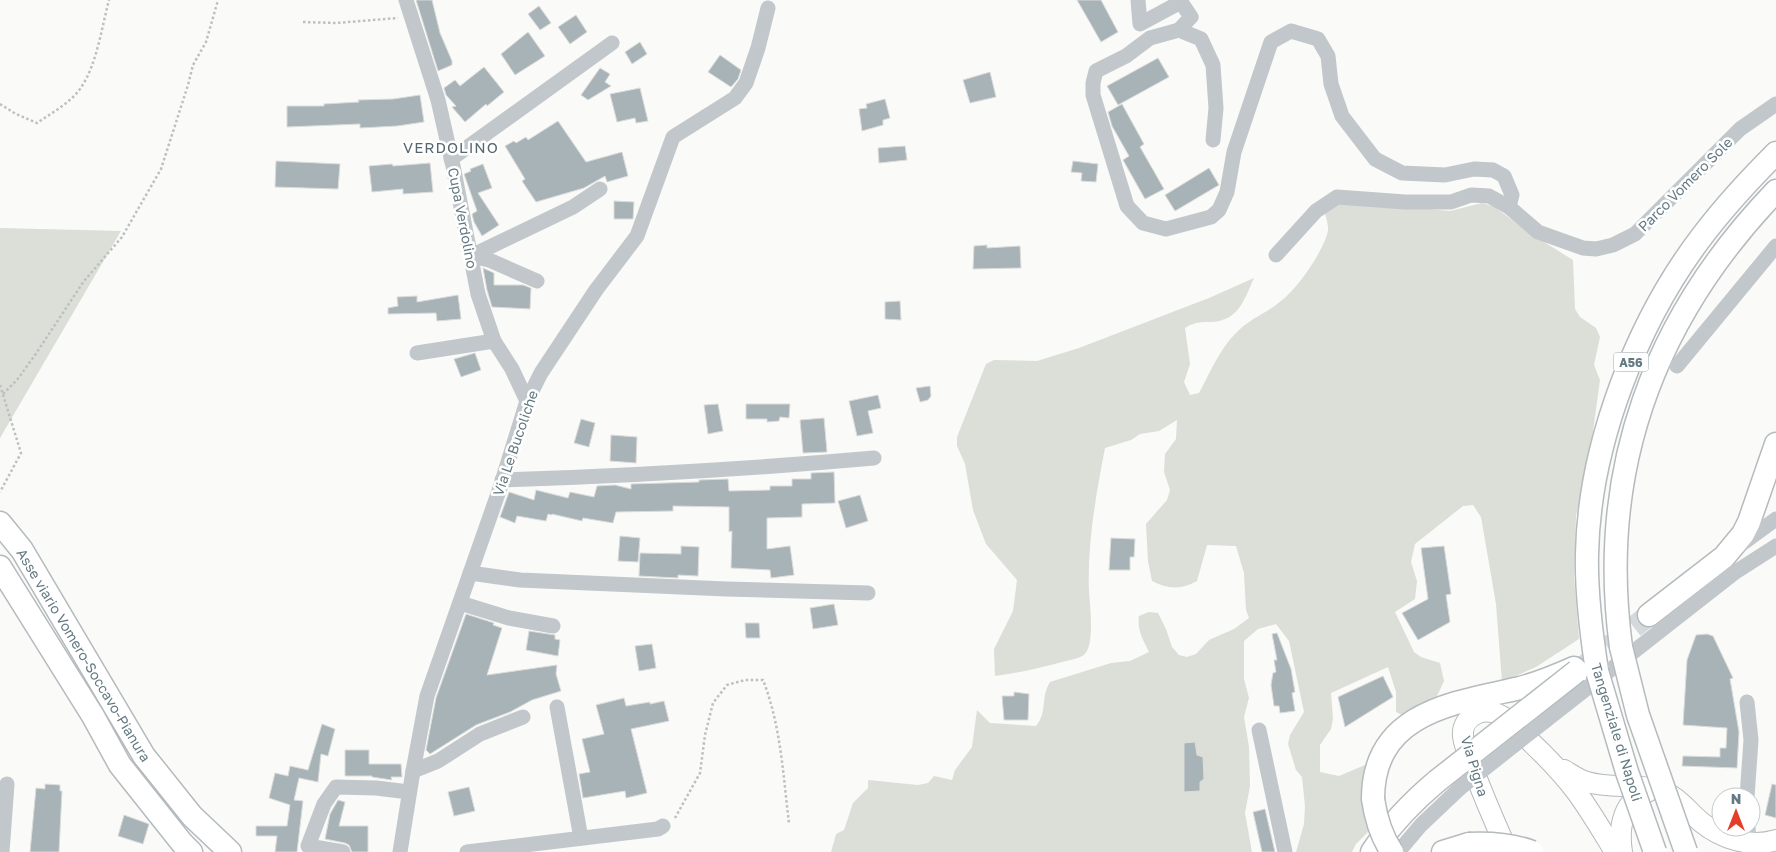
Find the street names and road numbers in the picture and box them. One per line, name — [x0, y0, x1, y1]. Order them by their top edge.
street label: Parco Vomero Sole — [1634, 133, 1736, 235]
street label: Cupa Verdolino — [445, 166, 481, 270]
road number: A56 — [1614, 352, 1648, 372]
street label: Via Le Bucoliche — [489, 388, 541, 498]
street label: Asse viario Vomero-Soccavo-Pianura — [13, 545, 155, 765]
street label: Tangenziale di Napoli — [1588, 661, 1646, 803]
street label: Via Pigna — [1458, 734, 1492, 798]

